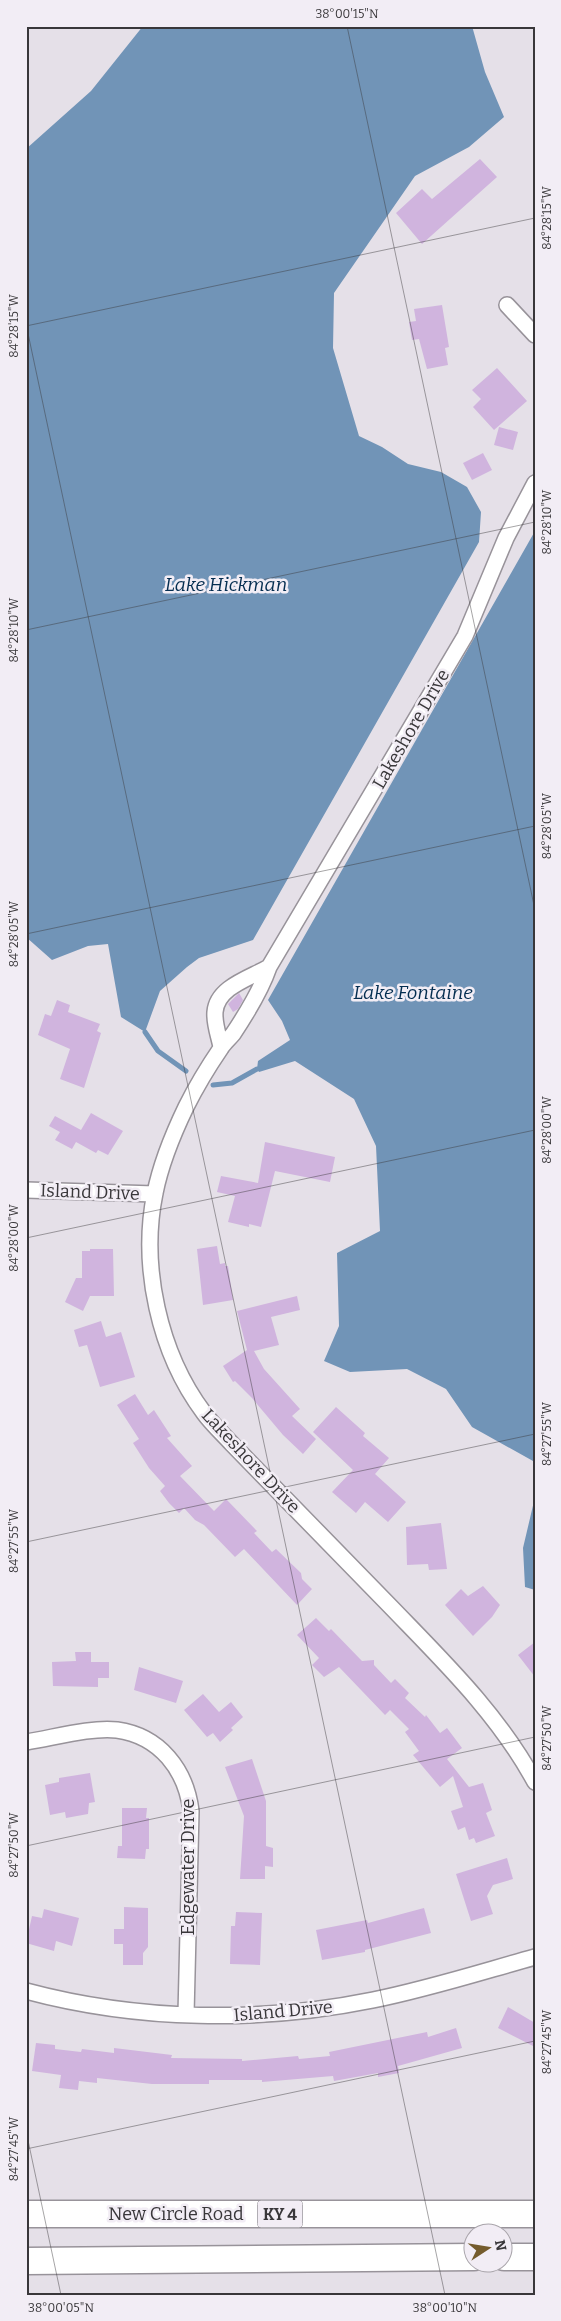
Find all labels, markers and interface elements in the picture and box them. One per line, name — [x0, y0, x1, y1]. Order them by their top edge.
text: 38°00'15"N — [316, 7, 379, 21]
text: 84°28'15"W — [540, 186, 554, 250]
text: 84°28'15"W — [7, 294, 21, 358]
text: 84°28'10"W — [540, 489, 554, 554]
water label: Lake Hickman — [165, 573, 287, 596]
text: 84°28'10"W — [7, 597, 21, 662]
street label: Lakeshore Drive — [368, 665, 454, 793]
text: 84°28'05"W — [540, 792, 554, 859]
text: 84°28'05"W — [7, 900, 21, 967]
water label: Lake Fontaine — [353, 981, 473, 1004]
text: 84°28'00"W — [540, 1096, 554, 1164]
street label: Island Drive — [40, 1179, 140, 1205]
text: 84°28'00"W — [7, 1204, 21, 1272]
text: 84°27'55"W — [540, 1401, 554, 1466]
street label: Lakeshore Drive — [197, 1404, 305, 1518]
text: 84°27'55"W — [7, 1508, 21, 1573]
text: 84°27'50"W — [540, 1705, 554, 1771]
street label: Edgewater Drive — [177, 1799, 199, 1935]
text: 84°27'50"W — [7, 1812, 21, 1878]
street label: Island Drive — [232, 1996, 334, 2026]
text: 84°27'45"W — [540, 2009, 554, 2074]
text: 84°27'45"W — [7, 2116, 21, 2181]
road number: KY 4 — [258, 2200, 302, 2228]
street label: New Circle Road — [108, 2203, 244, 2225]
north arrow — [464, 2224, 514, 2274]
text: N — [491, 2238, 510, 2253]
text: 38°00'05"N — [28, 2301, 94, 2315]
text: 38°00'10"N — [413, 2301, 478, 2315]

